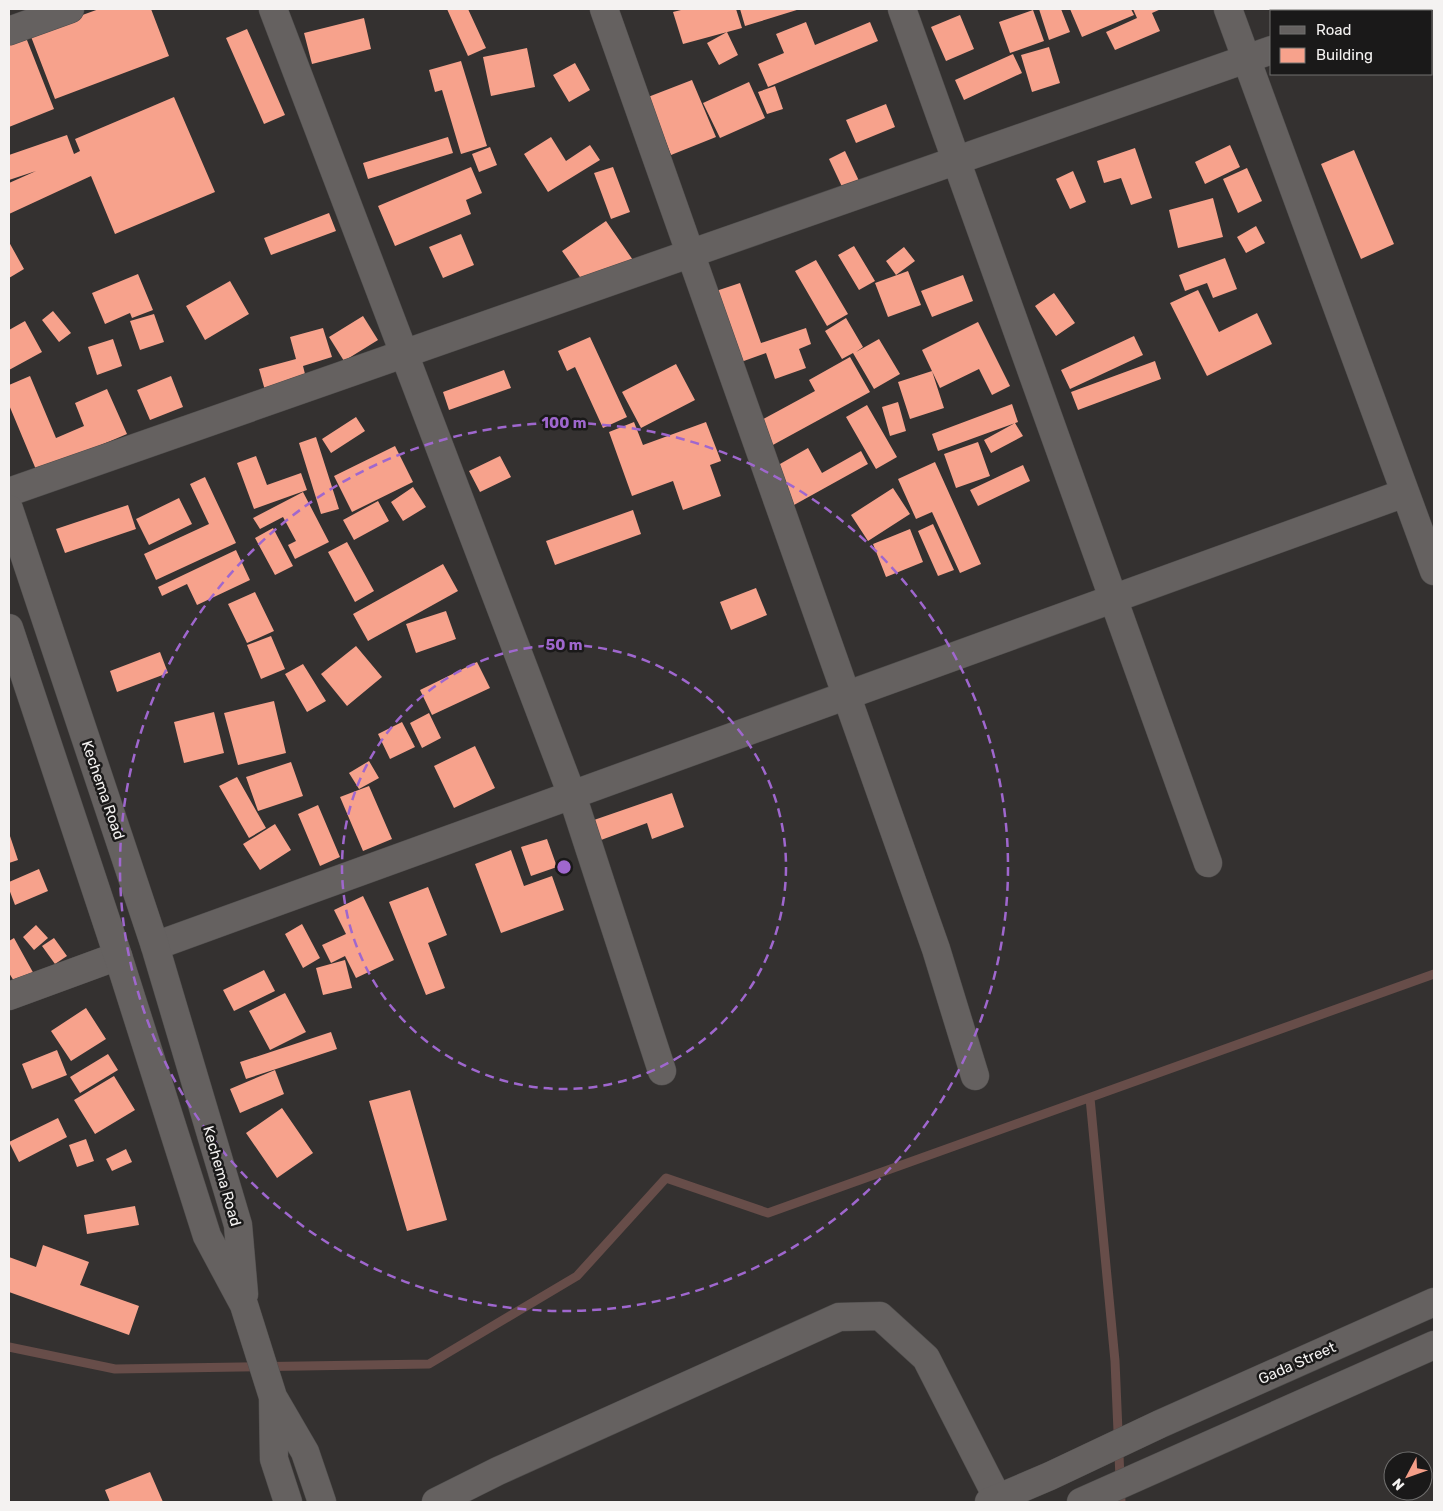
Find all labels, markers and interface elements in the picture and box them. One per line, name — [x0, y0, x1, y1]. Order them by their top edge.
legend — [1270, 10, 1433, 75]
text: Road — [1316, 21, 1352, 39]
text: Building — [1316, 46, 1373, 64]
text: 100 m — [542, 414, 586, 432]
text: 50 m — [546, 636, 582, 654]
street label: Kechema Road — [78, 738, 128, 842]
centre of rings — [555, 858, 573, 876]
street label: Kechema Road — [199, 1124, 245, 1228]
street label: Gada Street — [1256, 1338, 1339, 1388]
north arrow — [1383, 1451, 1433, 1501]
text: N — [1389, 1475, 1408, 1494]

